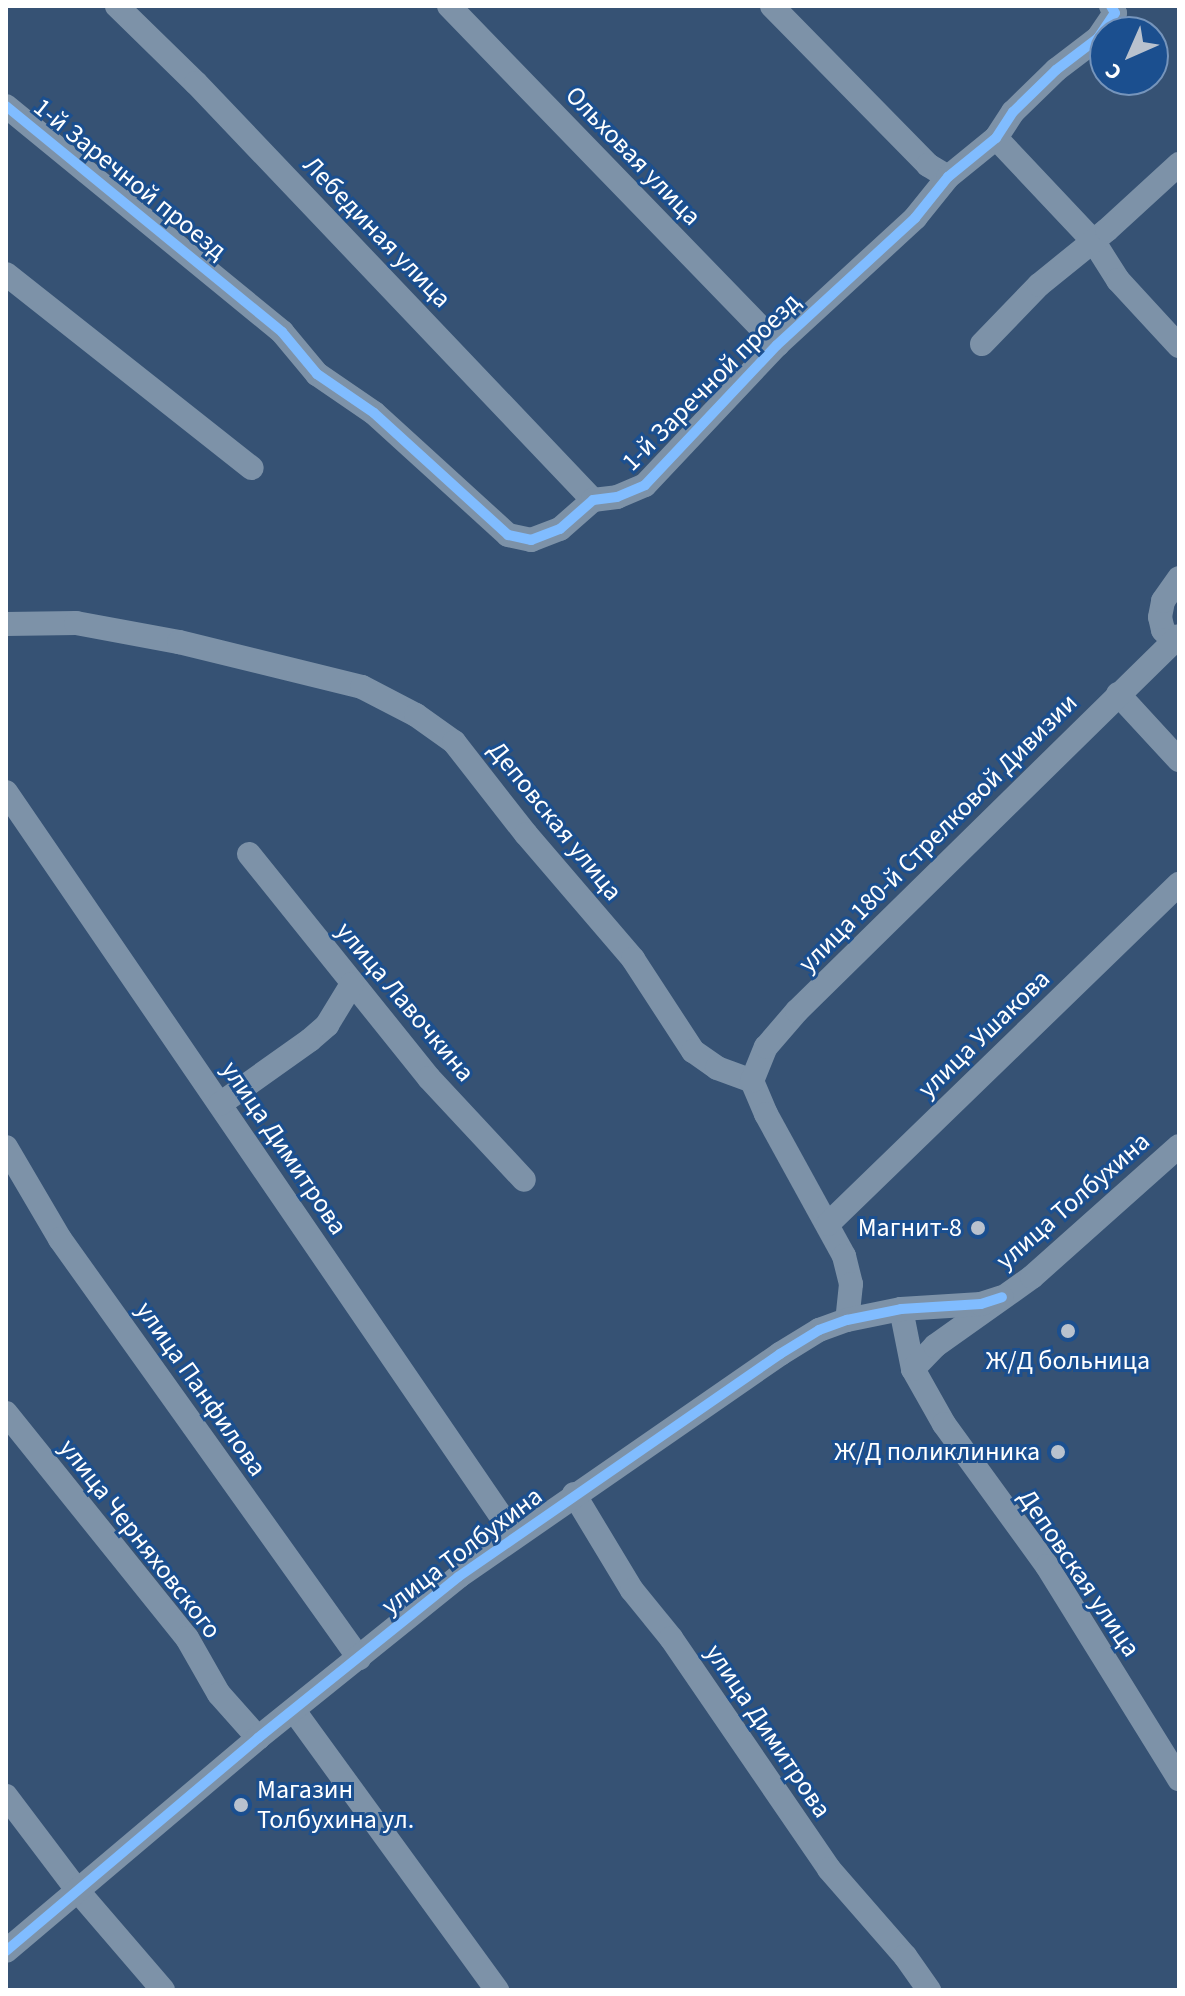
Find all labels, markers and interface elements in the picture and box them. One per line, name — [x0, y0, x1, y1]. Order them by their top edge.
north arrow — [1089, 16, 1169, 96]
text: С — [1098, 56, 1129, 87]
street label: Ольховая улица — [559, 80, 707, 232]
street label: 1-й Заречной проезд — [27, 92, 233, 266]
street label: Лебединая улица — [297, 149, 457, 315]
street label: 1-й Заречной проезд — [615, 286, 807, 478]
street label: улица 180-й Стрелковой Дивизии — [792, 687, 1084, 979]
street label: Деповская улица — [481, 735, 629, 907]
street label: улица Лавочкина — [329, 916, 481, 1088]
street label: улица Ушакова — [912, 963, 1056, 1105]
street label: улица Димитрова — [214, 1055, 354, 1241]
street label: улица Толбухина — [990, 1126, 1156, 1276]
place label: Магнит-8 — [858, 1212, 962, 1244]
marker: Магнит-8 — [969, 1219, 987, 1237]
street label: улица Панфилова — [129, 1296, 273, 1482]
marker: Ж/Д больница — [1057, 1320, 1079, 1342]
place label: Ж/Д больница — [986, 1345, 1150, 1377]
street label: улица Черняховского — [52, 1433, 228, 1645]
place label: Ж/Д поликлиника — [834, 1436, 1040, 1468]
marker: Ж/Д поликлиника — [1047, 1441, 1069, 1463]
street label: улица Толбухина — [375, 1480, 549, 1622]
street label: Деповская улица — [1011, 1483, 1147, 1663]
street label: улица Димитрова — [698, 1638, 838, 1824]
place label: Магазин Толбухина ул. — [257, 1774, 414, 1836]
marker: Магазин Толбухина ул. — [232, 1796, 250, 1814]

